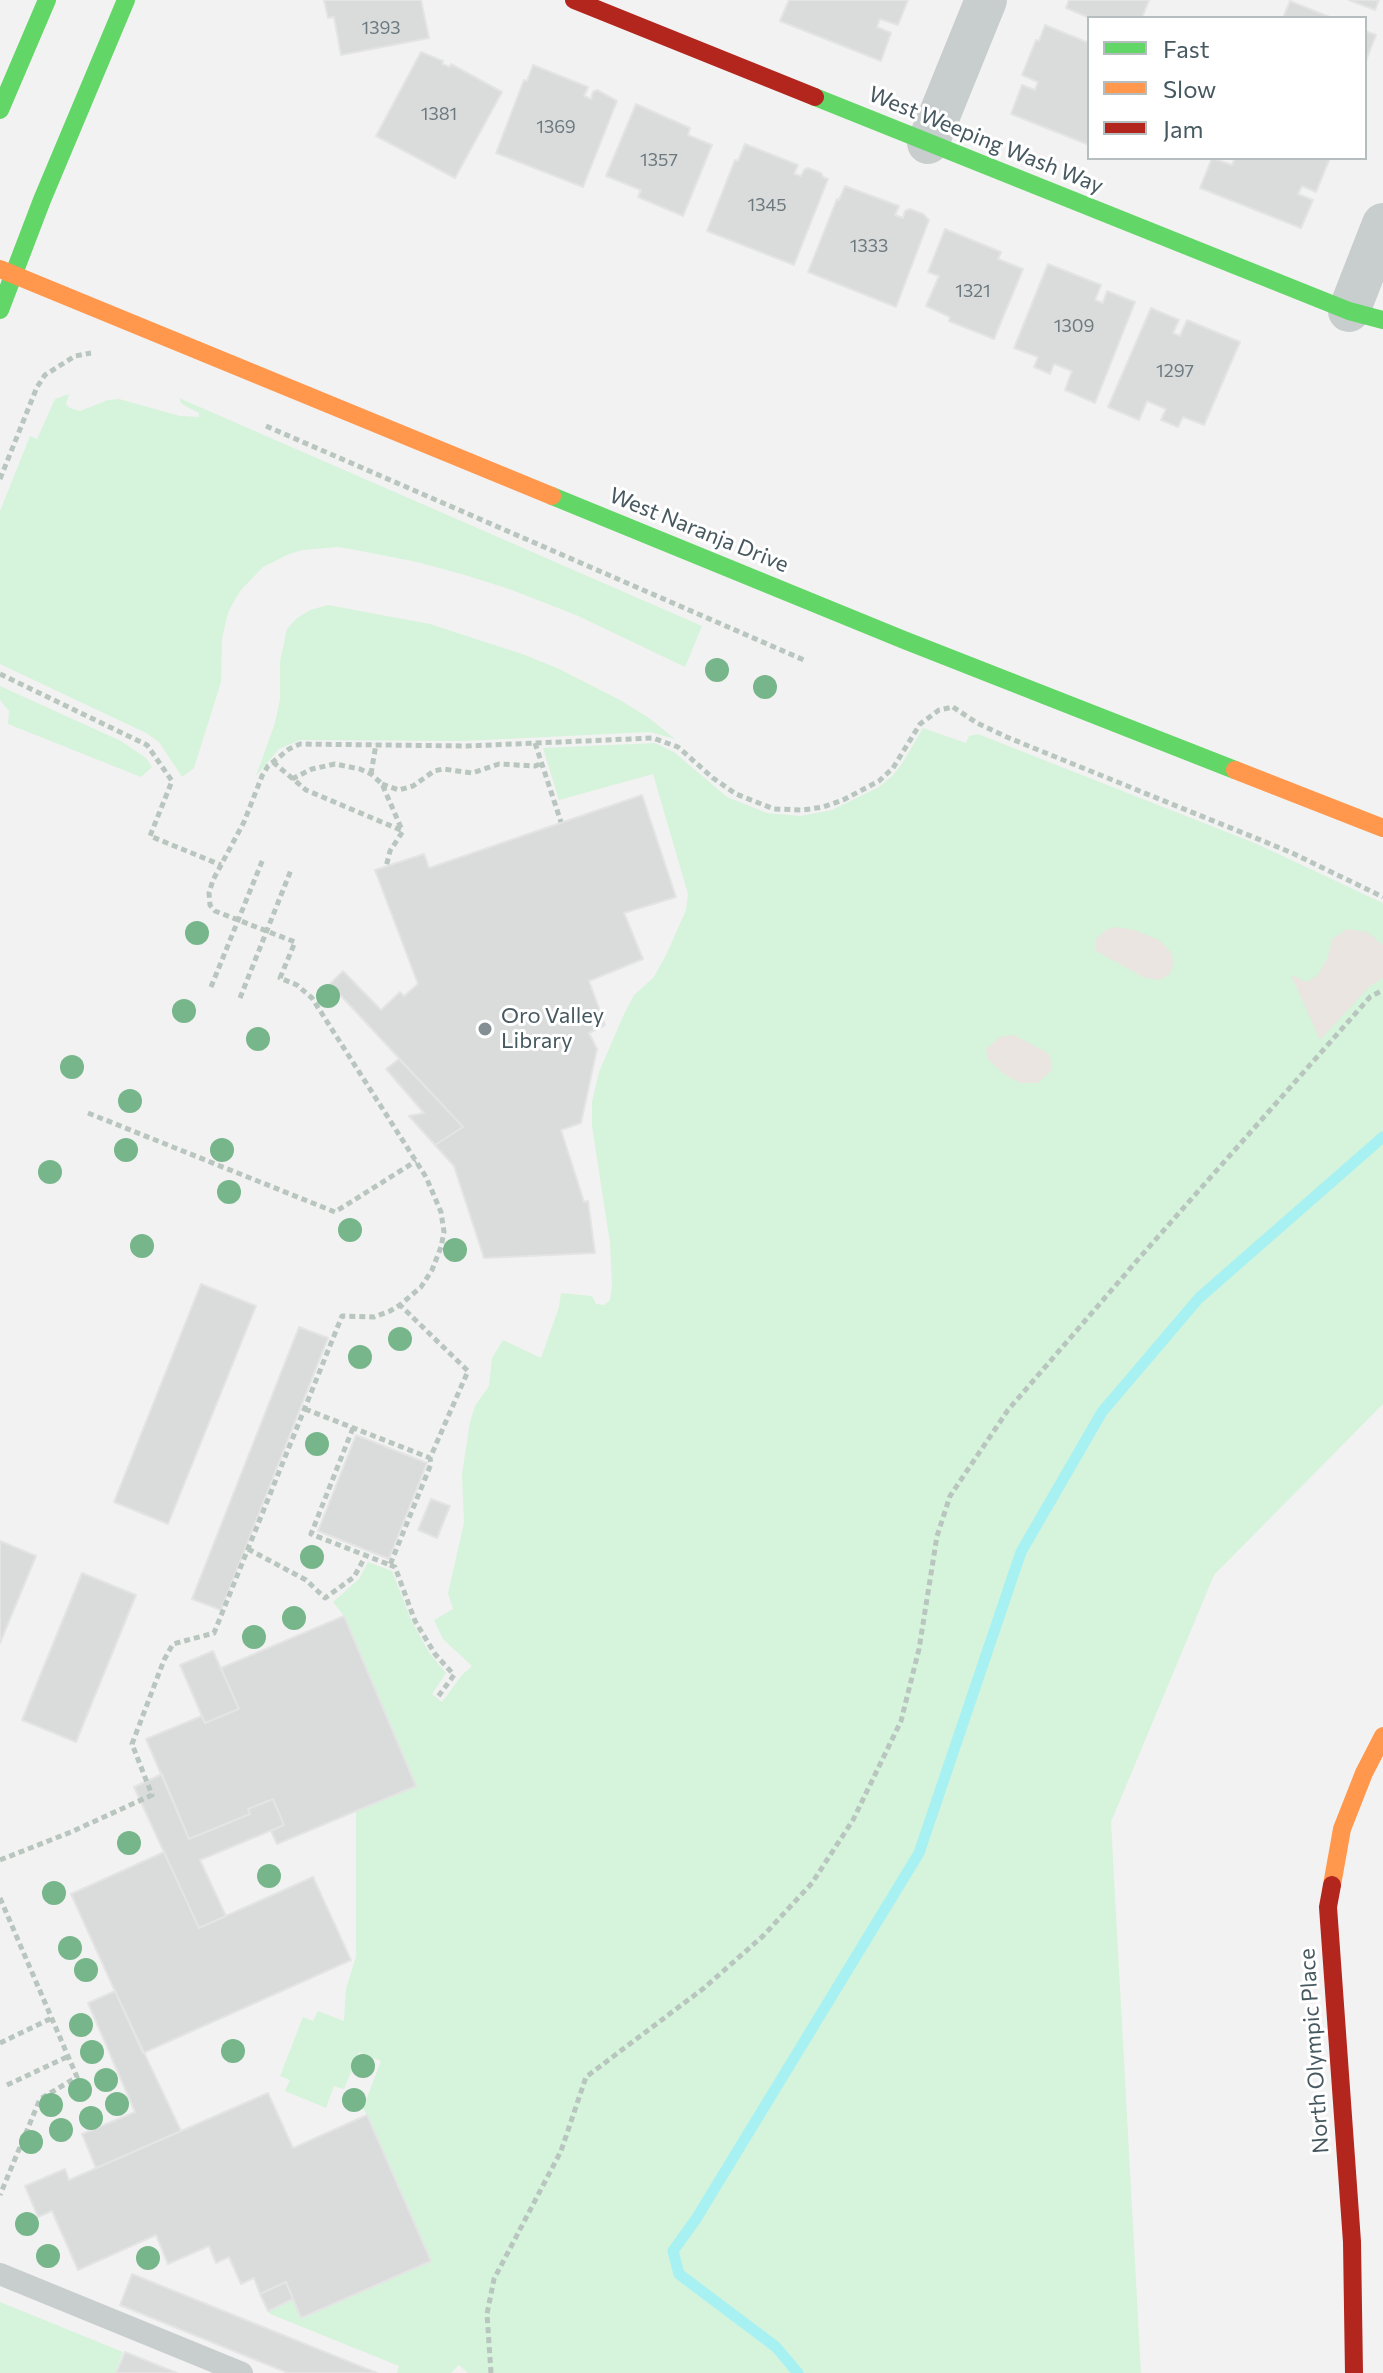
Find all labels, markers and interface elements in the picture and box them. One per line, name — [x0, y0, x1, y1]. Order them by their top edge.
legend — [1087, 16, 1367, 160]
house number: 1393 — [361, 17, 401, 39]
text: Fast — [1163, 34, 1210, 63]
text: Slow — [1163, 74, 1216, 103]
street label: West Weeping Wash Way — [865, 81, 1107, 199]
house number: 1381 — [421, 103, 457, 125]
text: Jam — [1163, 114, 1203, 143]
house number: 1369 — [536, 116, 576, 138]
house number: 1357 — [640, 149, 678, 171]
house number: 1345 — [747, 194, 787, 216]
house number: 1333 — [850, 235, 888, 257]
house number: 1321 — [955, 280, 991, 302]
house number: 1309 — [1054, 315, 1094, 337]
house number: 1297 — [1156, 360, 1194, 382]
street label: West Naranja Drive — [606, 482, 792, 578]
place label: Oro Valley Library — [501, 1003, 604, 1054]
marker: Oro Valley Library — [476, 1020, 494, 1038]
street label: North Olympic Place — [1294, 1948, 1334, 2154]

